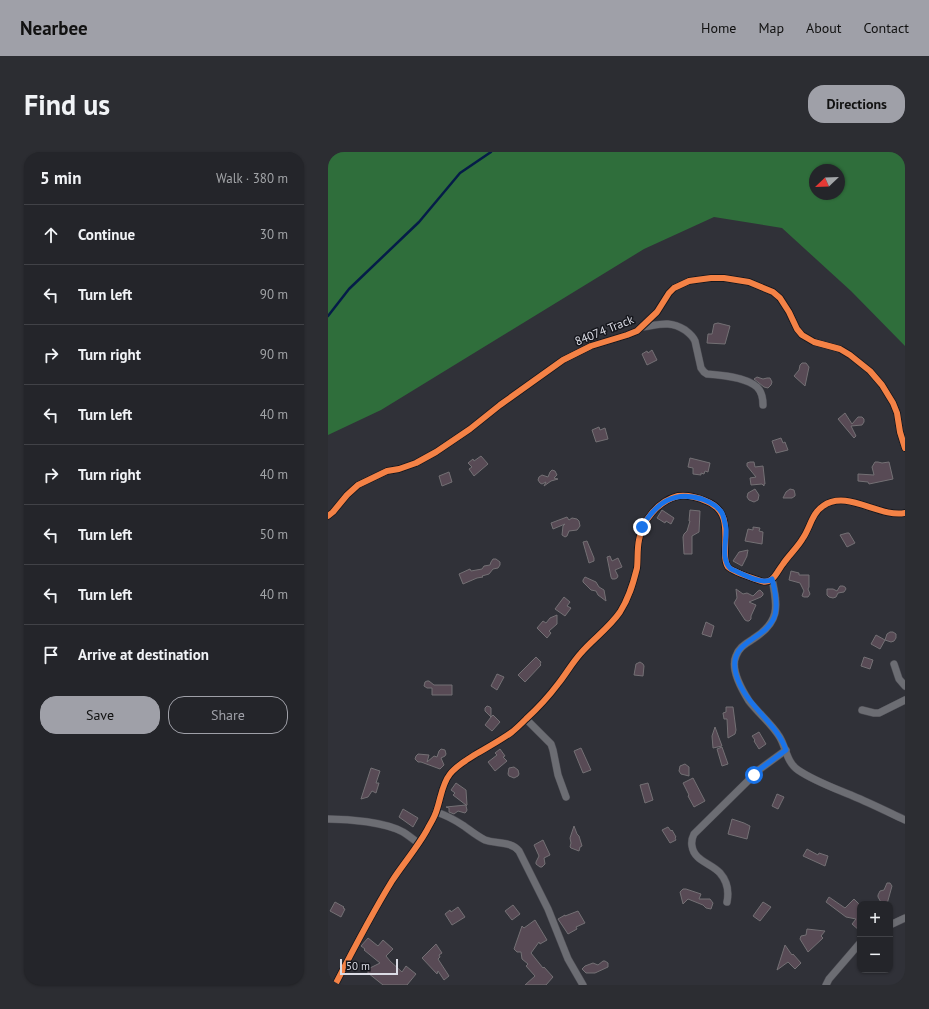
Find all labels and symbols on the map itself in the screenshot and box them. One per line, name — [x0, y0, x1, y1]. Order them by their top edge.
north arrow — [809, 164, 845, 200]
street label: 84074 Track — [572, 311, 636, 349]
route end — [633, 518, 651, 536]
route start — [745, 766, 763, 784]
scale bar — [340, 957, 398, 976]

